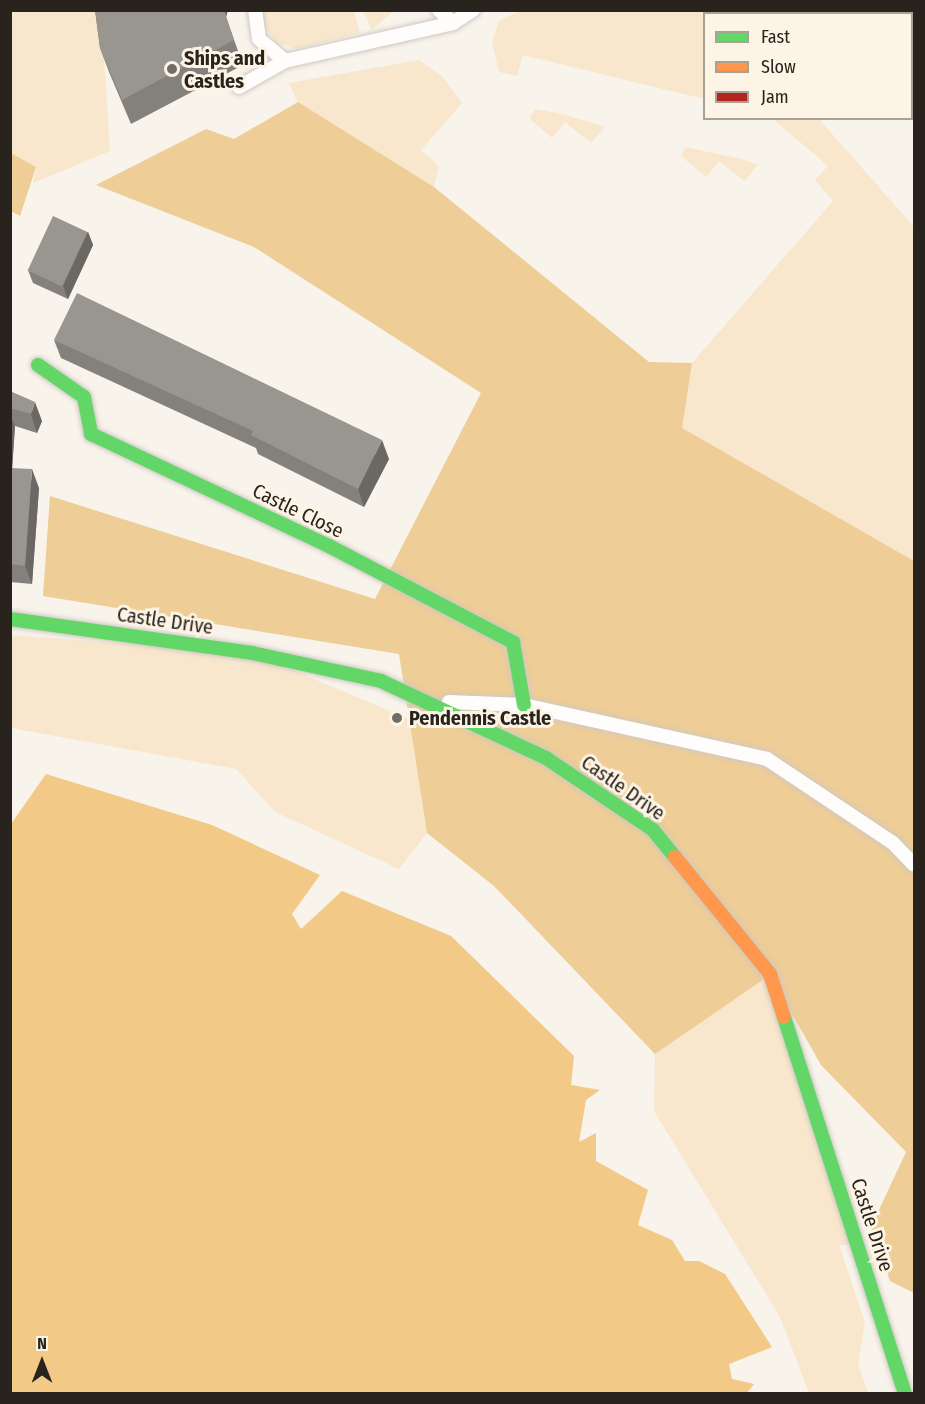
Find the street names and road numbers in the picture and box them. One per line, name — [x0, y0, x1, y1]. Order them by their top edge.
street label: Castle Close — [249, 479, 347, 543]
street label: Castle Drive — [116, 602, 214, 640]
street label: Castle Drive — [577, 750, 669, 826]
street label: Castle Drive — [846, 1175, 898, 1275]

